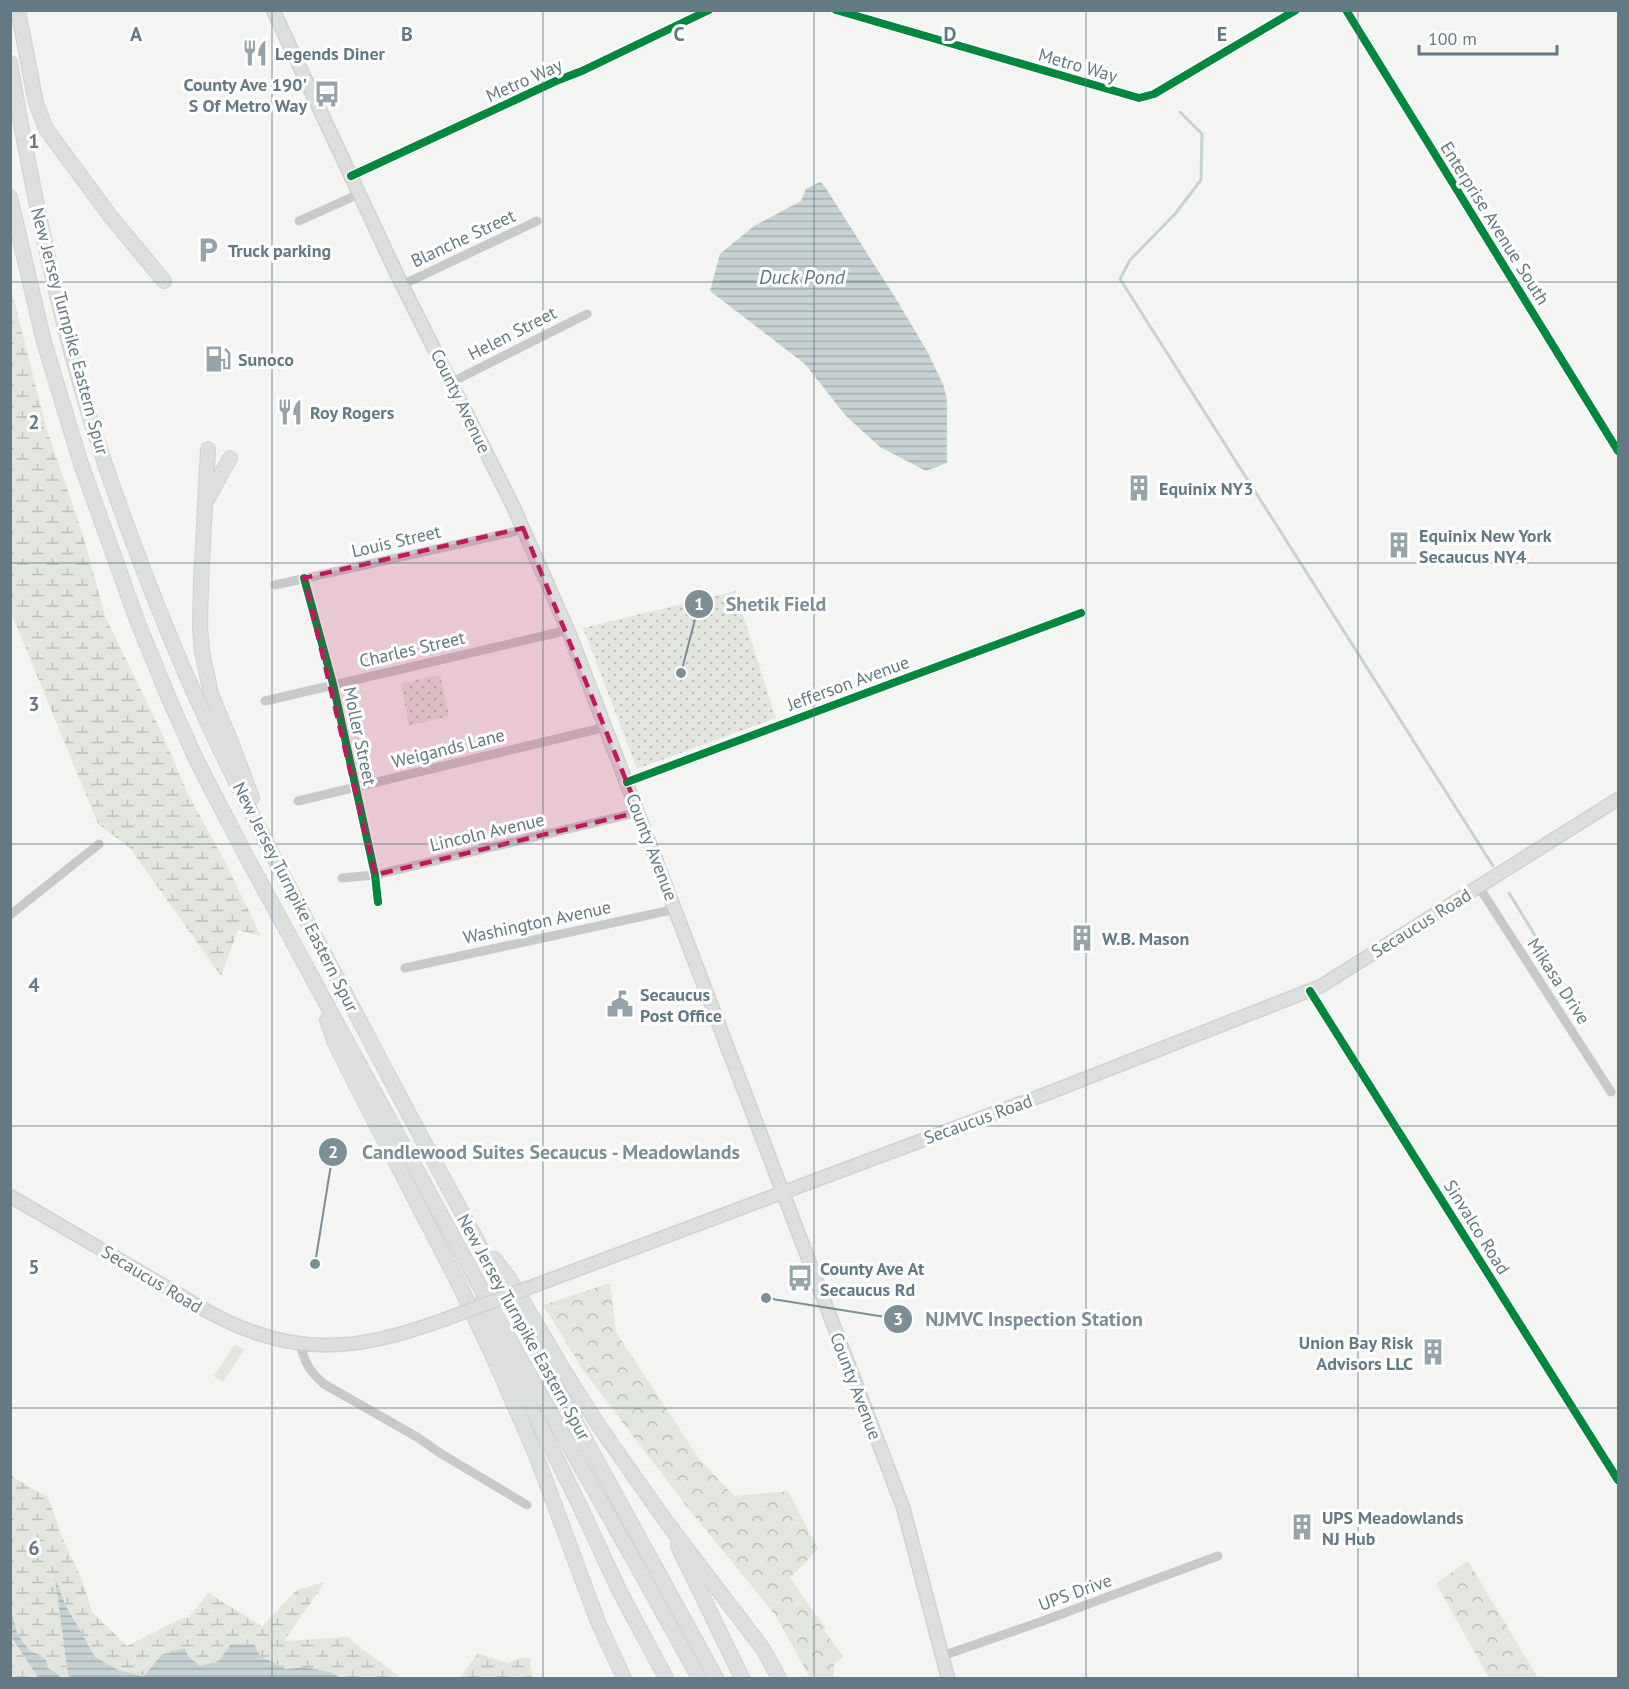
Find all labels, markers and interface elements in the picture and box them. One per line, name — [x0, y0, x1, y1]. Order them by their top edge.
scale bar — [1419, 18, 1557, 56]
text: A — [130, 21, 143, 47]
text: B — [401, 21, 413, 47]
text: C — [673, 21, 685, 47]
text: D — [944, 21, 957, 47]
text: E — [1217, 21, 1227, 47]
text: 100 m — [1428, 27, 1477, 50]
restaurant icon: Legends Diner — [240, 38, 270, 68]
place label: Legends Diner — [275, 42, 386, 65]
street label: Metro Way — [1036, 43, 1121, 87]
street label: Metro Way — [482, 53, 566, 107]
place label: County Ave 190' S Of Metro Way — [184, 73, 307, 117]
bus stop icon: County Ave 190' S Of Metro Way — [312, 79, 342, 109]
text: 1 — [28, 128, 40, 154]
street label: Enterprise Avenue South — [1435, 137, 1555, 309]
street label: Blanche Street — [407, 204, 519, 272]
street label: New Jersey Turnpike Eastern Spur — [26, 205, 114, 457]
parking icon: Truck parking — [193, 235, 223, 265]
place label: Truck parking — [228, 239, 331, 262]
water label: Duck Pond — [759, 264, 846, 290]
street label: Helen Street — [464, 301, 560, 365]
fuel station icon: Sunoco — [203, 344, 233, 374]
street label: County Avenue — [426, 345, 496, 457]
place label: Sunoco — [238, 348, 294, 371]
restaurant icon: Roy Rogers — [275, 397, 305, 427]
place label: Roy Rogers — [310, 401, 395, 424]
text: 2 — [28, 409, 40, 435]
building icon: Equinix NY3 — [1124, 473, 1154, 503]
place label: Equinix NY3 — [1159, 477, 1253, 500]
street label: Louis Street — [349, 520, 443, 562]
place label: Equinix New York Secaucus NY4 — [1419, 524, 1552, 568]
building icon: Equinix New York Secaucus NY4 — [1384, 530, 1414, 560]
callout: Shetik Field — [684, 585, 839, 623]
text: Shetik Field — [726, 591, 826, 617]
text: 1 — [694, 592, 704, 615]
street label: Charles Street — [357, 626, 467, 672]
street label: Jefferson Avenue — [783, 650, 912, 716]
street label: Moller Street — [338, 684, 382, 788]
text: 3 — [28, 691, 40, 717]
street label: Weigands Lane — [389, 723, 507, 773]
street label: New Jersey Turnpike Eastern Spur — [228, 778, 364, 1016]
street label: County Avenue — [621, 790, 683, 904]
street label: Lincoln Avenue — [427, 808, 547, 856]
street label: Secaucus Road — [1367, 883, 1475, 963]
street label: Washington Avenue — [461, 895, 613, 949]
building icon: W.B. Mason — [1067, 923, 1097, 953]
place label: W.B. Mason — [1102, 927, 1189, 950]
street label: Mikasa Drive — [1523, 934, 1595, 1028]
text: 4 — [28, 972, 40, 998]
place label: Secaucus Post Office — [640, 983, 722, 1027]
public building icon: Secaucus Post Office — [605, 989, 635, 1019]
street label: Secaucus Road — [921, 1089, 1035, 1149]
callout: Candlewood Suites Secaucus - Meadowlands — [318, 1133, 753, 1171]
text: Candlewood Suites Secaucus - Meadowlands — [362, 1139, 740, 1165]
text: 2 — [328, 1140, 338, 1163]
street label: Sinvalco Road — [1439, 1175, 1515, 1279]
street label: New Jersey Turnpike Eastern Spur — [452, 1210, 596, 1444]
street label: Secaucus Road — [97, 1240, 207, 1318]
text: 5 — [28, 1254, 40, 1280]
place label: County Ave At Secaucus Rd — [820, 1257, 925, 1301]
bus stop icon: County Ave At Secaucus Rd — [785, 1263, 815, 1293]
callout: NJMVC Inspection Station — [883, 1300, 1155, 1338]
text: NJMVC Inspection Station — [925, 1306, 1143, 1332]
text: 3 — [893, 1307, 903, 1330]
street label: County Avenue — [825, 1329, 887, 1443]
place label: Union Bay Risk Advisors LLC — [1299, 1331, 1413, 1375]
building icon: Union Bay Risk Advisors LLC — [1418, 1337, 1448, 1367]
place label: UPS Meadowlands NJ Hub — [1322, 1506, 1464, 1550]
building icon: UPS Meadowlands NJ Hub — [1287, 1512, 1317, 1542]
text: 6 — [28, 1535, 40, 1561]
street label: UPS Drive — [1035, 1568, 1115, 1616]

